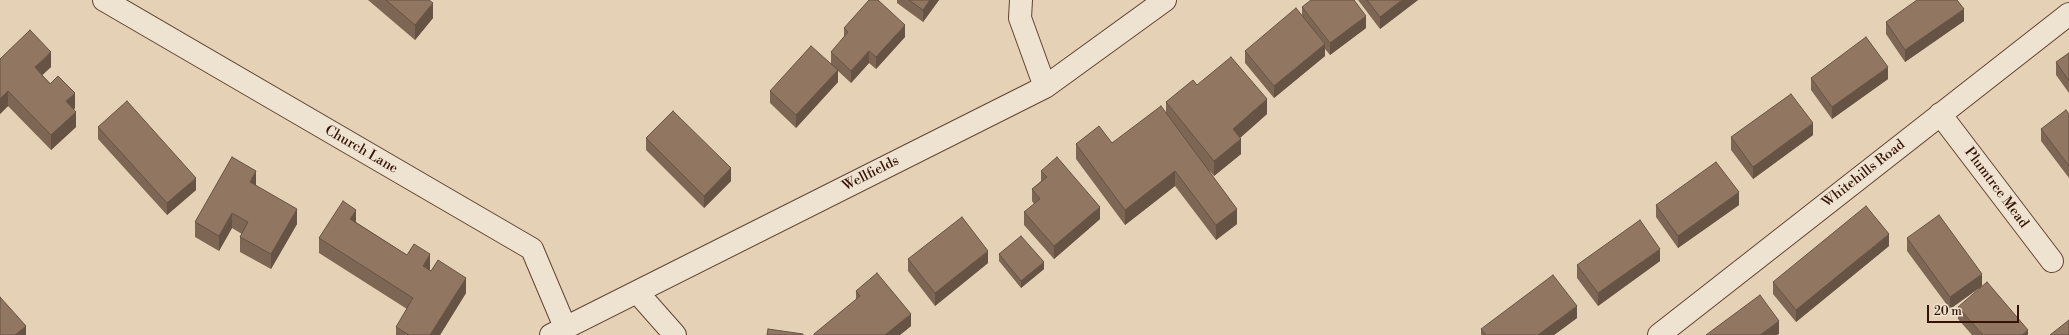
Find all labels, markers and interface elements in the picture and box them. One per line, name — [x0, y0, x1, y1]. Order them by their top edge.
street label: Church Lane — [321, 122, 401, 178]
street label: Whitehills Road — [1819, 137, 1909, 211]
street label: Plumtree Mead — [1960, 144, 2032, 232]
street label: Wellfields — [840, 153, 902, 195]
scale bar — [1929, 297, 2021, 323]
text: 20 m — [1934, 304, 1962, 319]

